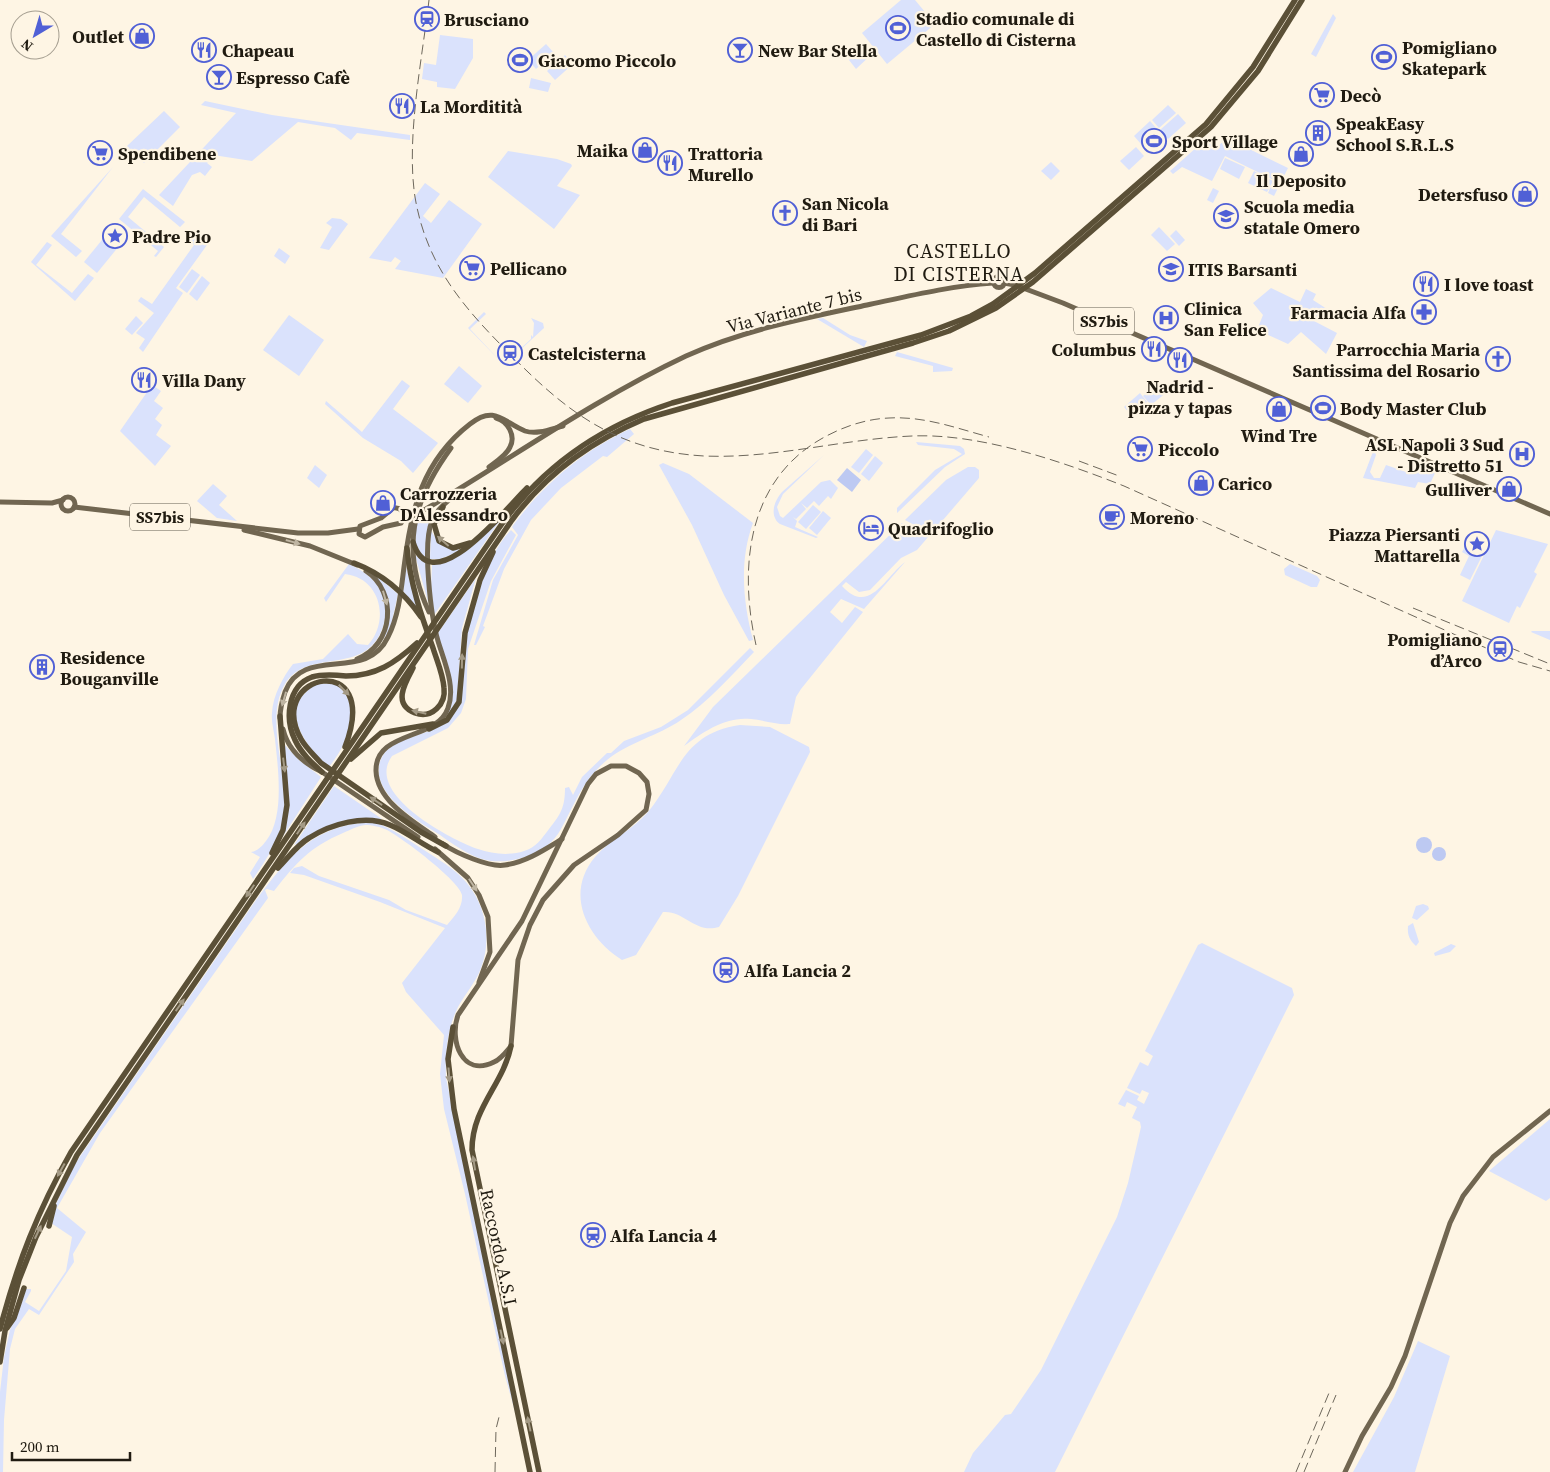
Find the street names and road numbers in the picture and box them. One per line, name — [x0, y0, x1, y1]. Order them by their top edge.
street label: Via Variante 7 bis — [724, 281, 864, 339]
road number: SS7bis — [1074, 308, 1134, 334]
road number: SS7bis — [130, 504, 190, 530]
street label: Raccordo A.S.I — [474, 1187, 524, 1307]

